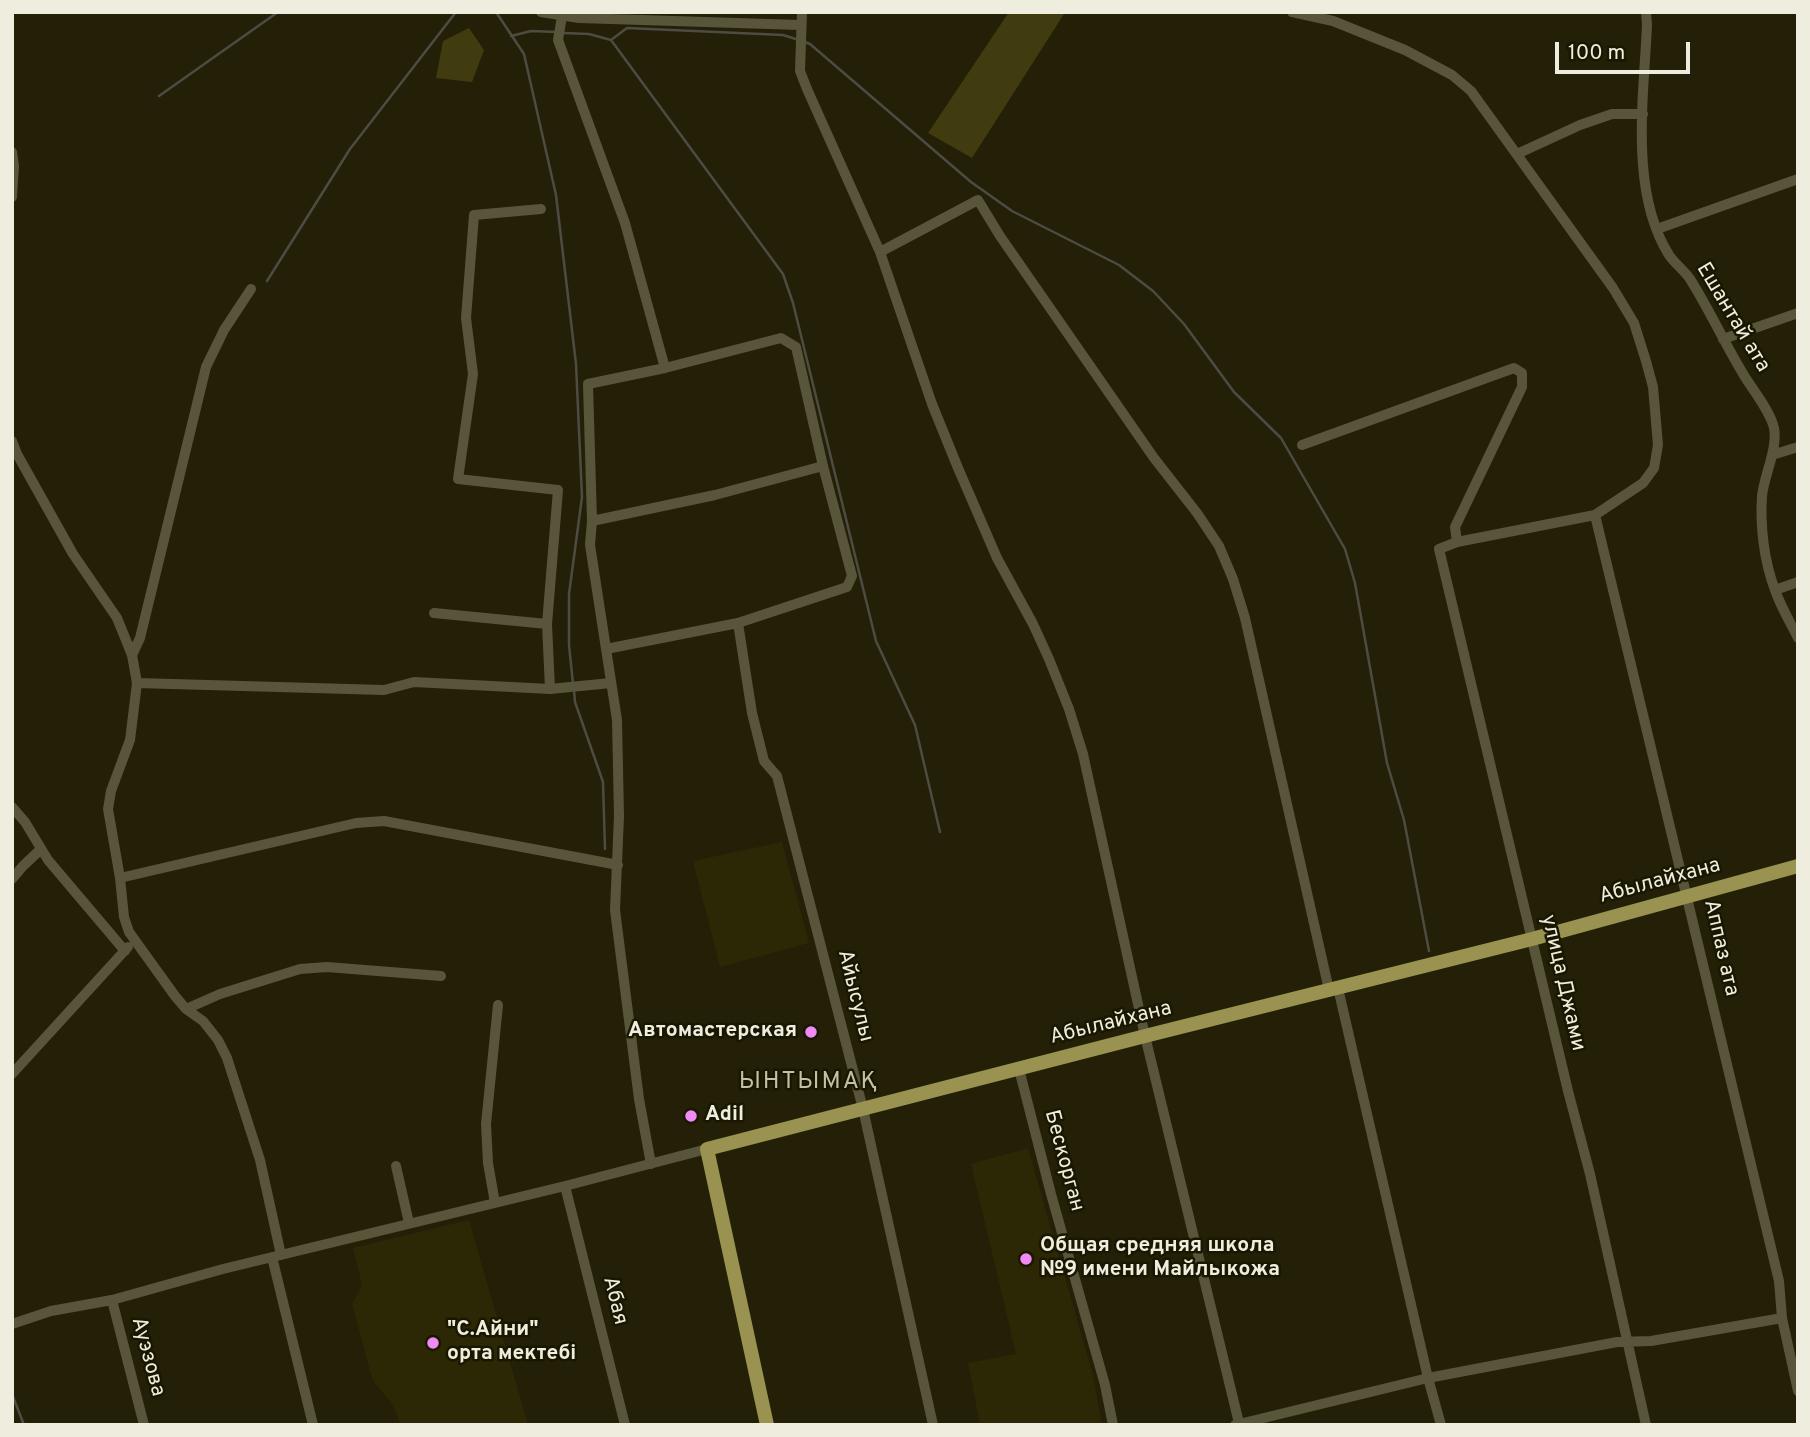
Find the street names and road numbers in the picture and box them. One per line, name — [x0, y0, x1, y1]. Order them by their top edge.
street label: Ешантай ата — [1689, 259, 1775, 377]
street label: Абылайхана — [1597, 854, 1723, 910]
street label: Аппаз ата — [1697, 897, 1743, 999]
street label: улица Джами — [1534, 912, 1590, 1054]
street label: Айысулы — [830, 947, 878, 1045]
street label: Абылайхана — [1048, 997, 1174, 1051]
street label: Бескорган — [1037, 1107, 1089, 1215]
street label: Абая — [596, 1274, 632, 1328]
street label: Ауэзова — [124, 1315, 170, 1399]

